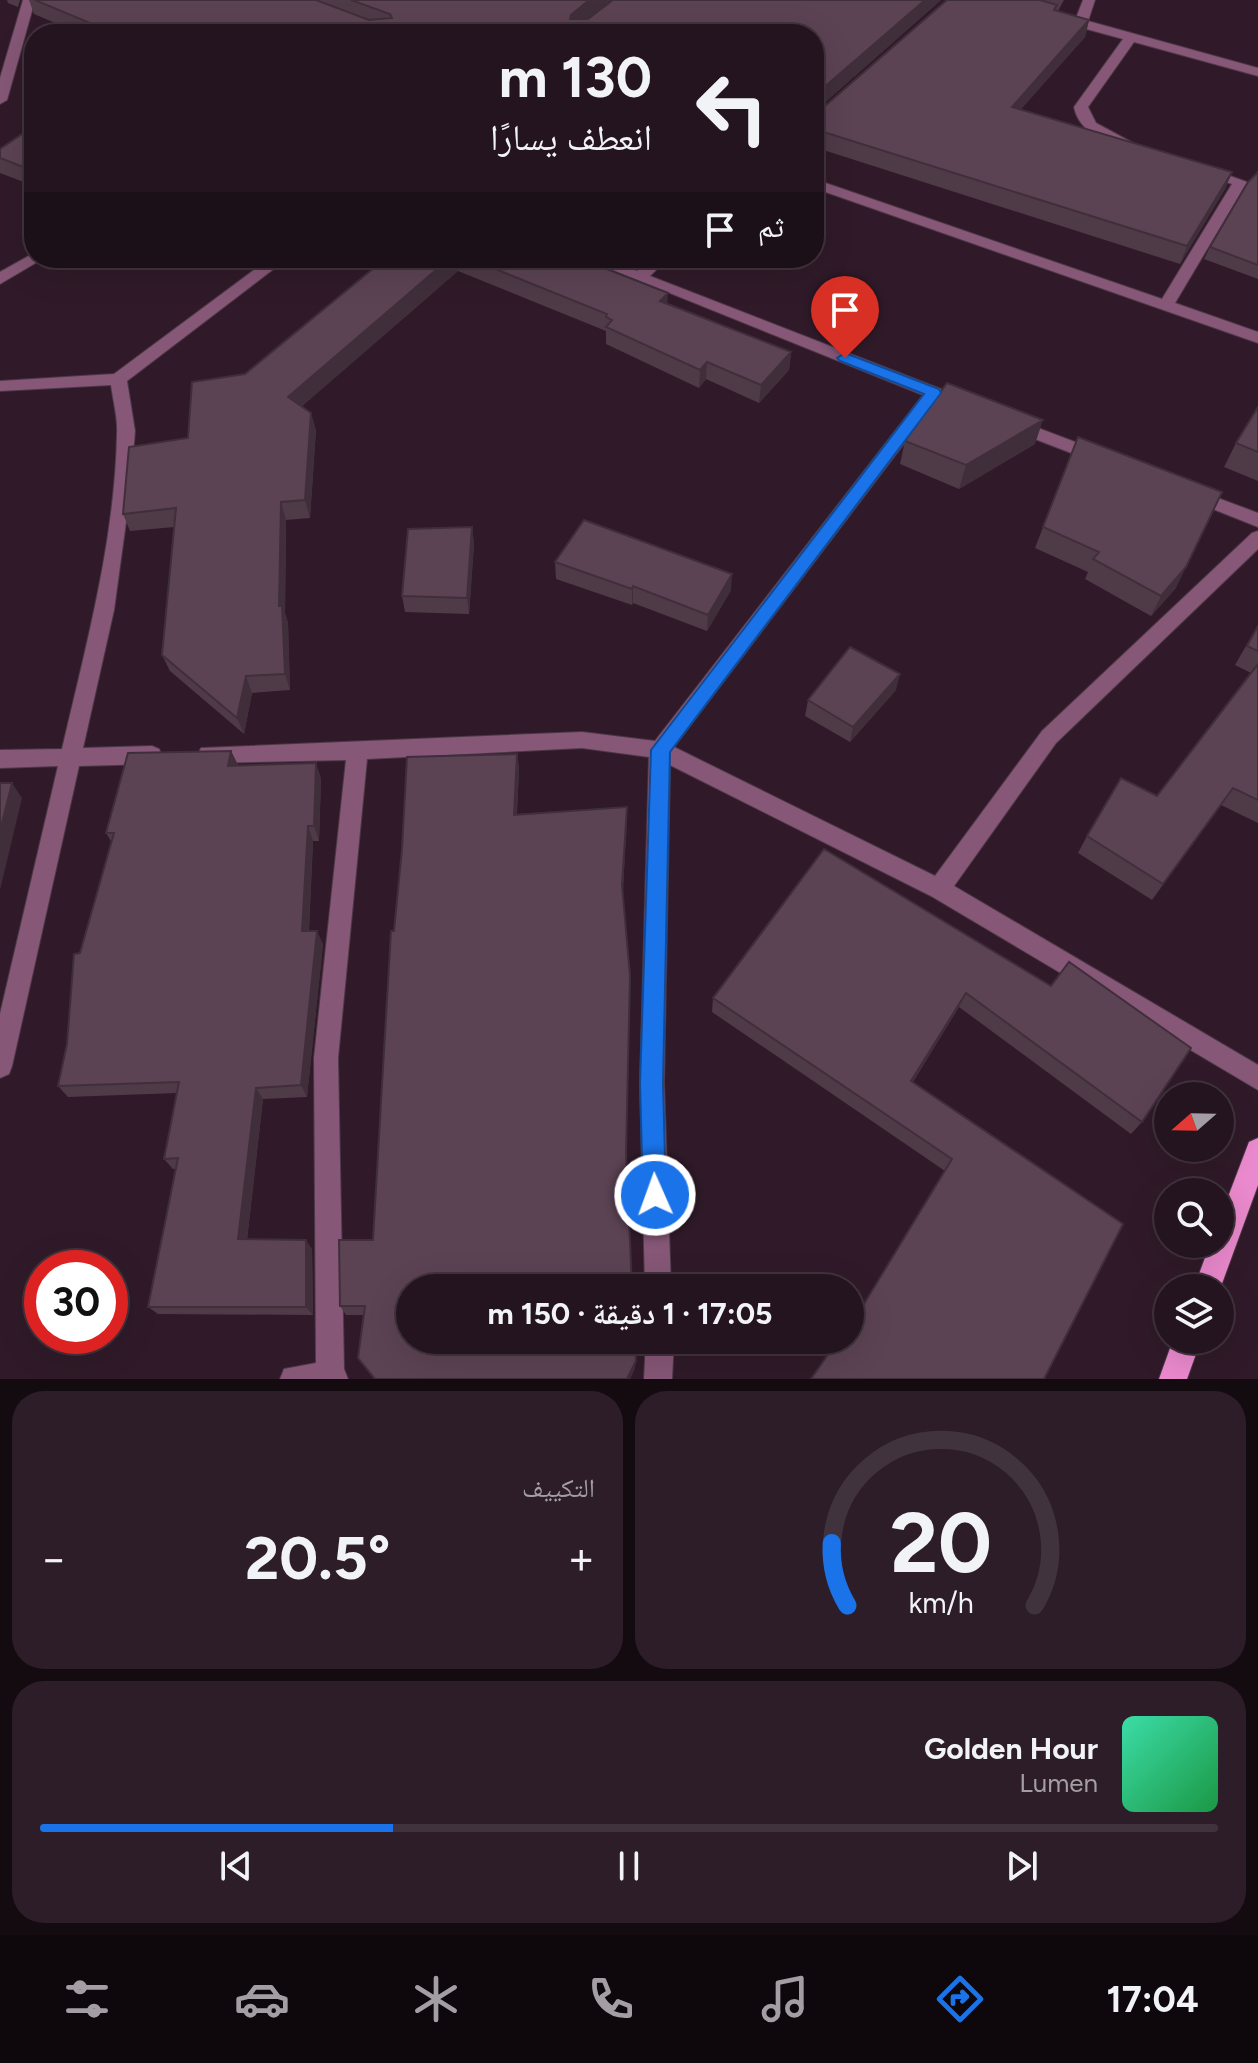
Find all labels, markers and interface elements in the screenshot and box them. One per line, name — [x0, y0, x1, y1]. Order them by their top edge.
text: 130 m — [499, 44, 652, 111]
icon: left — [680, 56, 784, 160]
text: انعطف يسارًا — [490, 116, 652, 159]
icon: arrive — [698, 208, 742, 252]
text: ثم — [758, 208, 784, 245]
pin — [811, 276, 879, 358]
icon: arrive — [823, 288, 867, 332]
north arrow — [1154, 1082, 1234, 1162]
map controls — [1154, 1082, 1234, 1354]
position arrow — [613, 1153, 697, 1237]
button: search — [1154, 1178, 1234, 1258]
speed limit sign: 30 — [24, 1250, 128, 1354]
button: layers — [1154, 1274, 1234, 1354]
text: 17:05 · 1 دقيقة · 150 m — [487, 1295, 773, 1332]
text: التكييف — [522, 1472, 595, 1504]
text: 20 — [889, 1493, 992, 1593]
text: 20.5° — [244, 1522, 391, 1594]
text: − — [40, 1532, 67, 1585]
text: + — [568, 1532, 595, 1585]
text: km/h — [908, 1586, 973, 1620]
text: Golden Hour — [924, 1730, 1098, 1767]
text: Lumen — [1019, 1767, 1098, 1799]
icon: previous — [214, 1844, 258, 1888]
icon: pause — [607, 1844, 651, 1888]
icon: next — [1000, 1844, 1044, 1888]
icon: filters — [59, 1971, 115, 2027]
icon: car — [234, 1971, 290, 2027]
icon: climate — [408, 1971, 464, 2027]
icon: phone — [583, 1971, 639, 2027]
icon: music — [757, 1971, 813, 2027]
icon: directions — [932, 1971, 988, 2027]
text: 17:04 — [1107, 1978, 1199, 2021]

